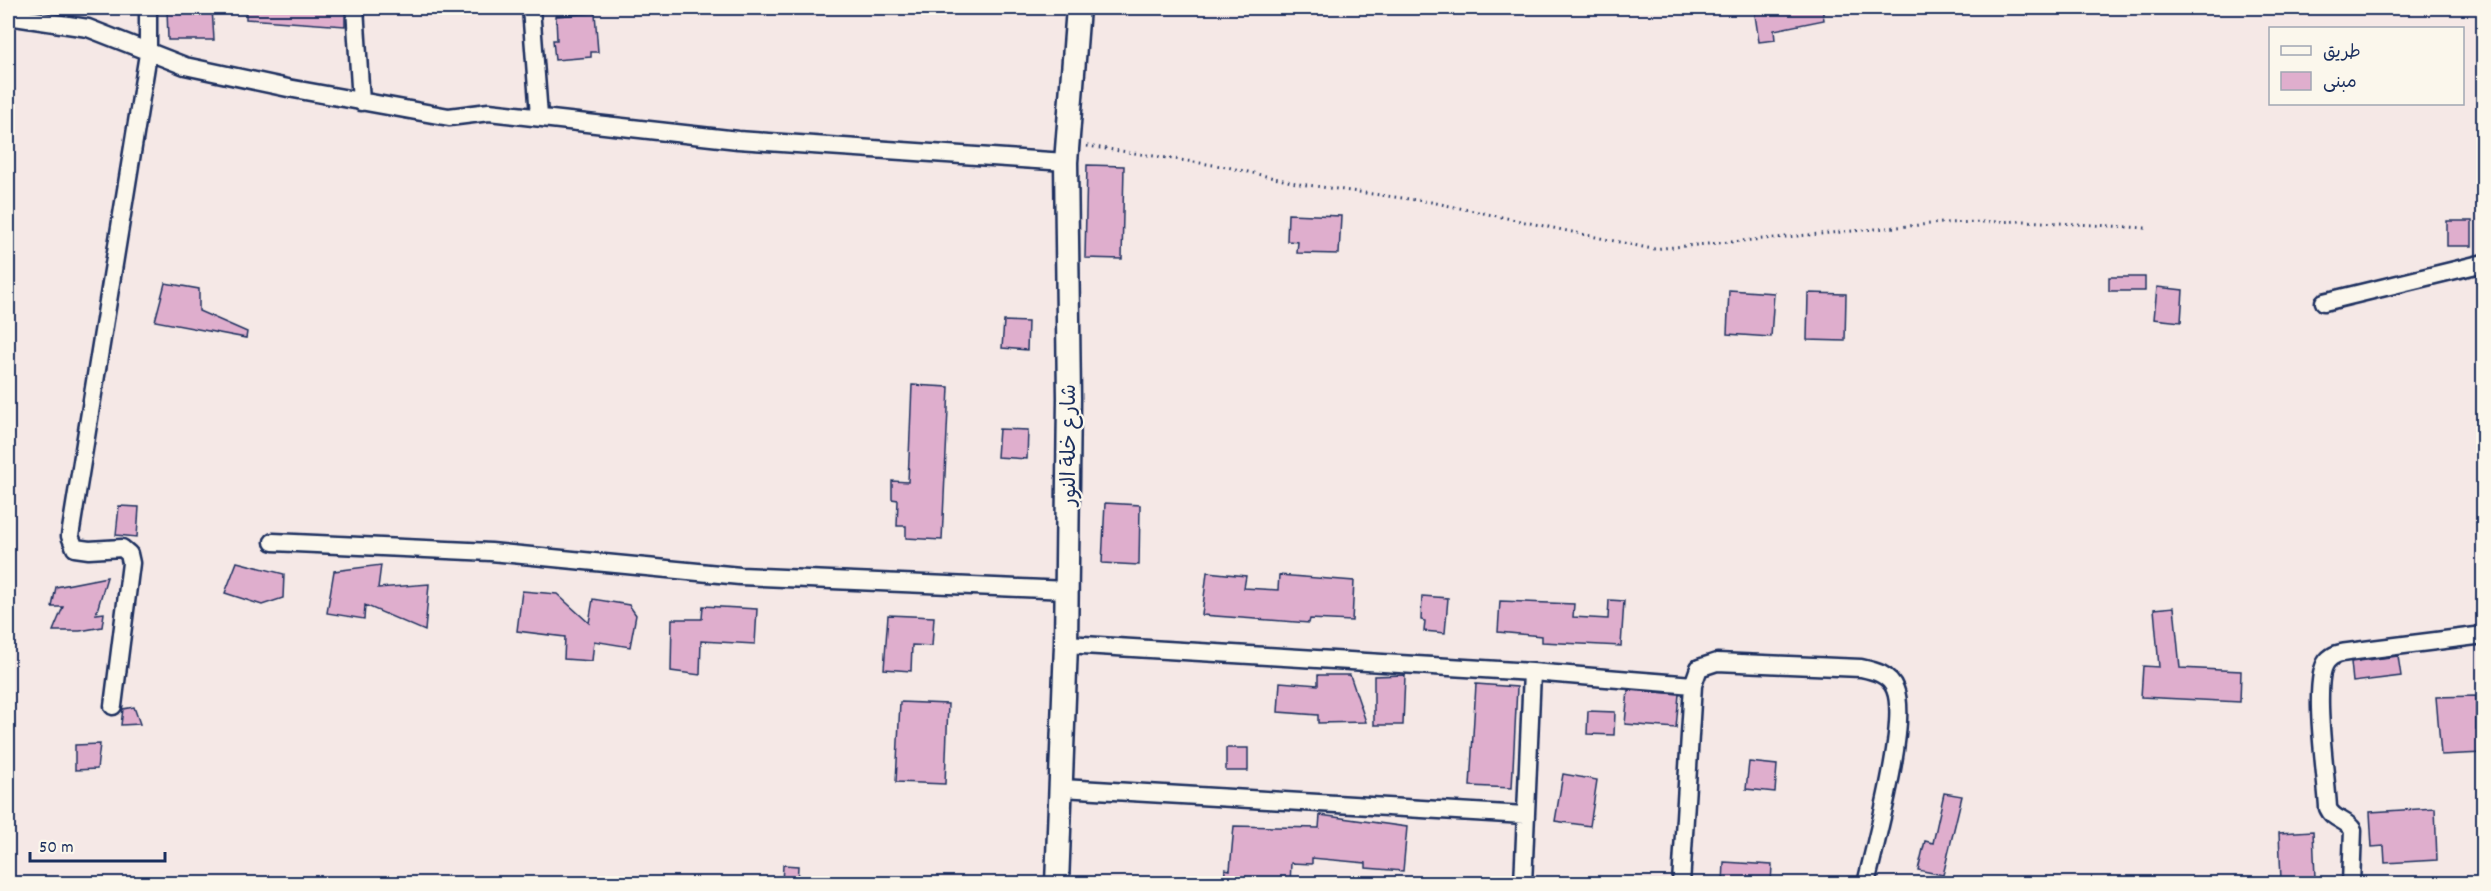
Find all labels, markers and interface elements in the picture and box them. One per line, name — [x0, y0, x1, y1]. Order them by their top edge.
legend — [2269, 27, 2464, 105]
text: طريق — [2323, 41, 2361, 66]
text: مبنى — [2323, 71, 2357, 96]
street label: شارع خلة النور — [1056, 384, 1086, 508]
scale bar — [30, 825, 165, 863]
text: 50 m — [39, 836, 74, 861]

